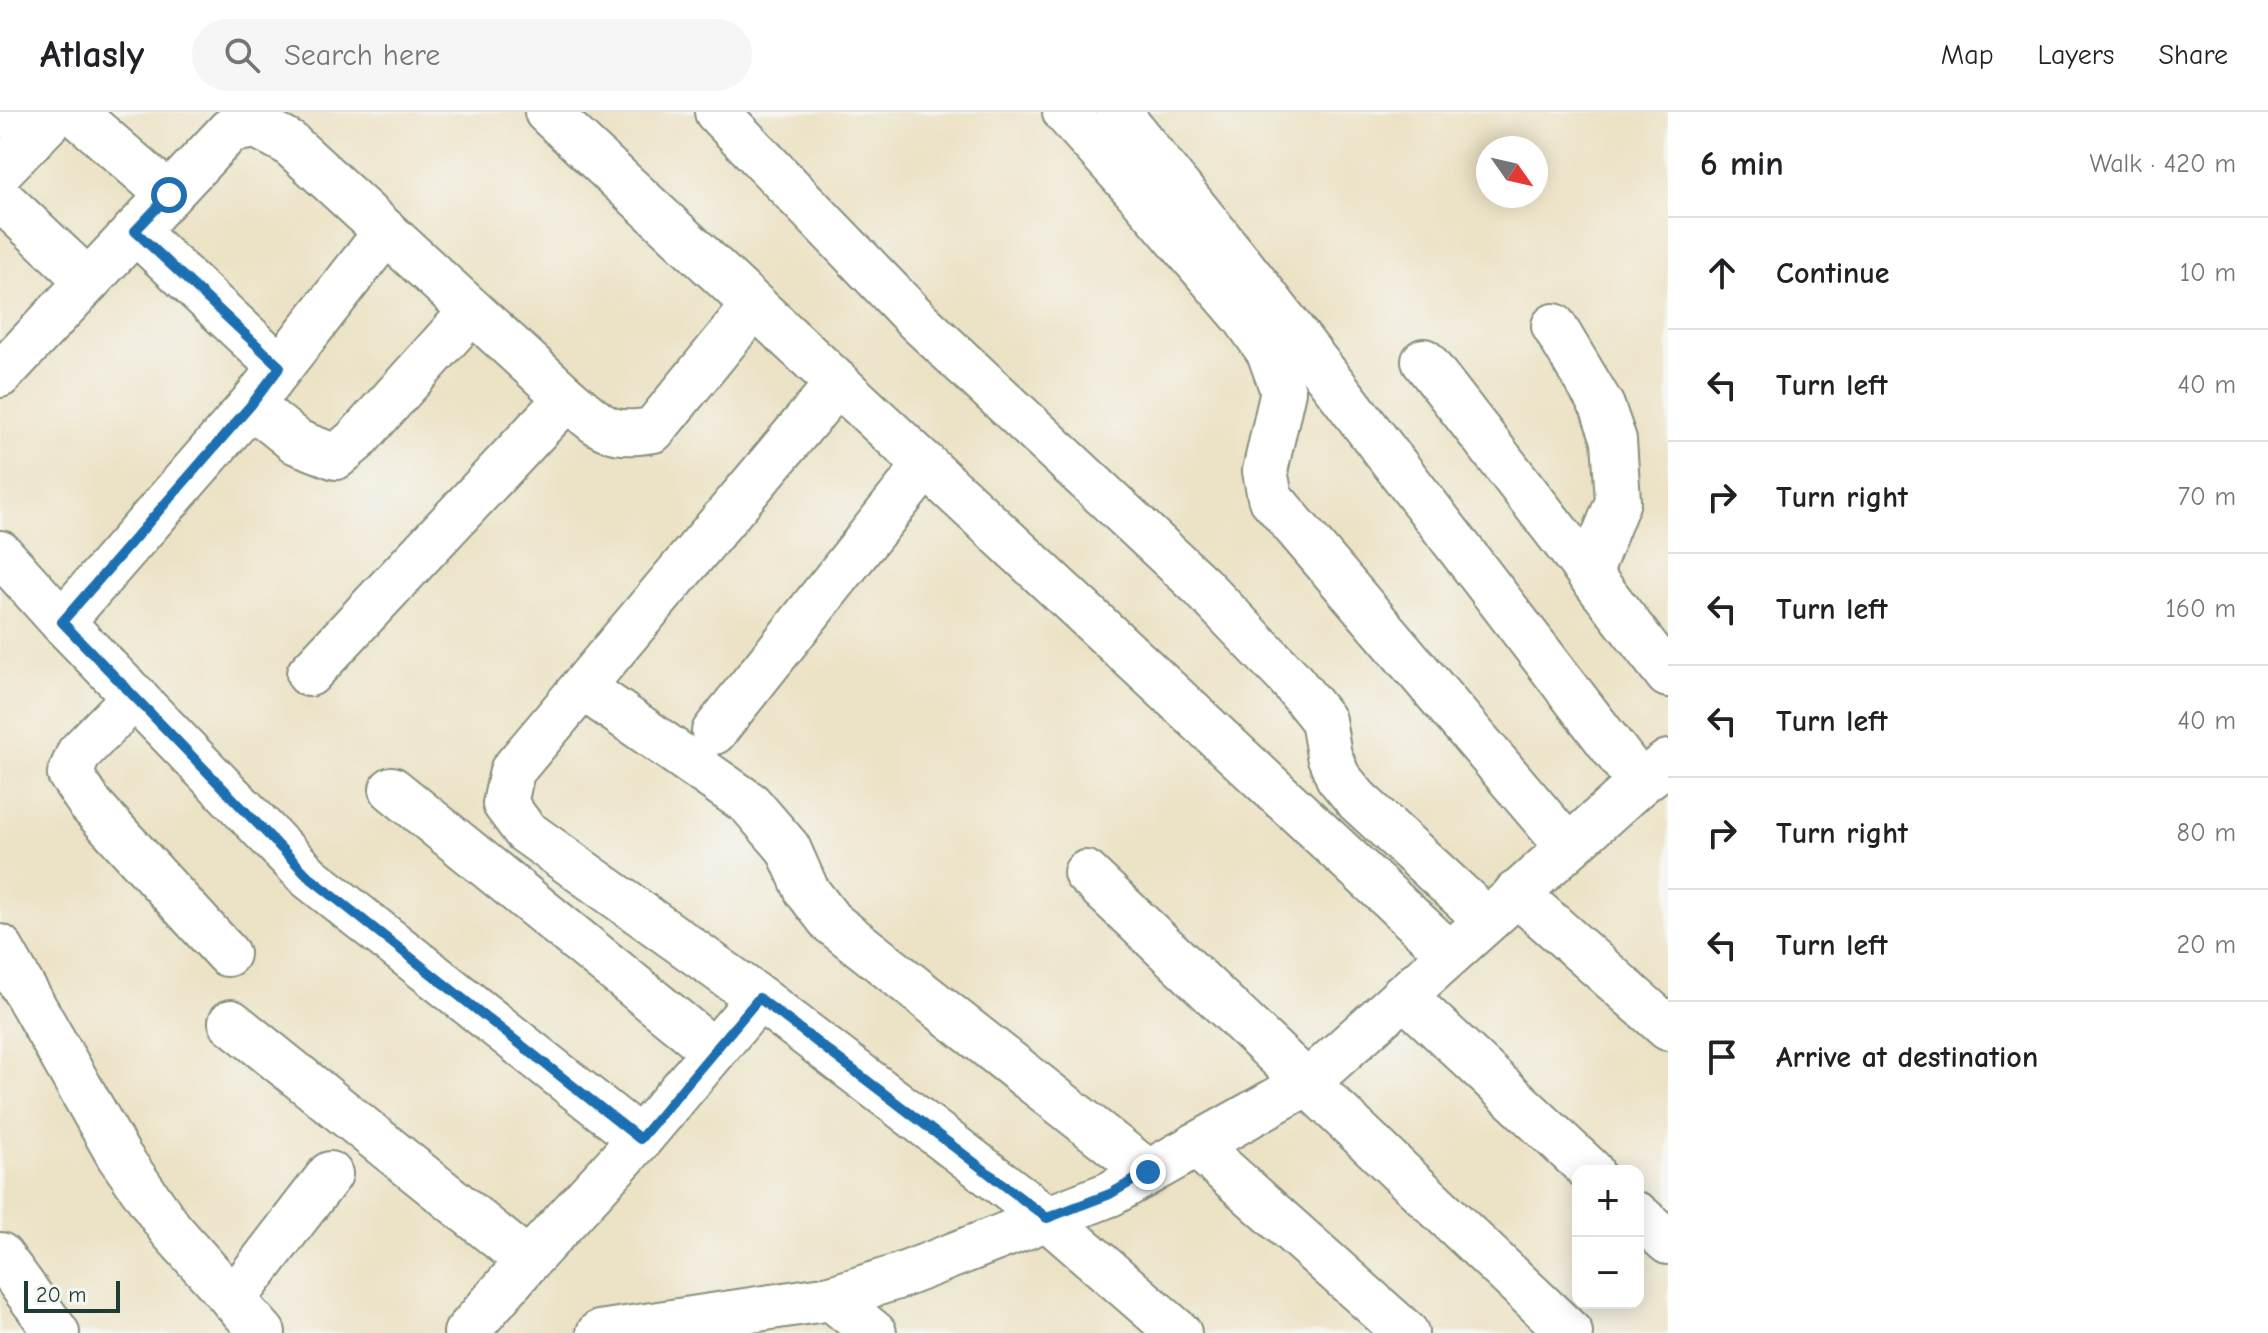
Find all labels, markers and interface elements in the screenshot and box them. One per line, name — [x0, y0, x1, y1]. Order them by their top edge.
search box — [192, 19, 752, 91]
text: Atlasly — [40, 33, 144, 77]
icon: search — [220, 33, 264, 77]
text: Search here — [284, 38, 440, 73]
text: Map — [1941, 39, 1994, 71]
text: Layers — [2038, 39, 2114, 71]
text: Share — [2158, 39, 2228, 71]
north arrow — [1476, 136, 1548, 208]
text: 6 min — [1700, 144, 1784, 184]
text: Walk · 420 m — [2089, 149, 2236, 179]
route start — [151, 177, 187, 213]
icon: ahead — [1700, 251, 1744, 295]
text: Continue — [1776, 256, 1890, 291]
text: 10 m — [2180, 258, 2236, 288]
icon: left — [1700, 363, 1744, 407]
text: Turn left — [1776, 368, 1888, 403]
text: 40 m — [2177, 370, 2236, 400]
icon: right — [1700, 475, 1744, 519]
text: Turn right — [1776, 480, 1908, 515]
text: 70 m — [2178, 482, 2236, 512]
icon: left — [1700, 587, 1744, 631]
text: Turn left — [1776, 592, 1888, 627]
text: 160 m — [2166, 594, 2236, 624]
icon: left — [1700, 699, 1744, 743]
text: Turn left — [1776, 704, 1888, 739]
text: 40 m — [2177, 706, 2236, 736]
icon: right — [1700, 811, 1744, 855]
text: Turn right — [1776, 816, 1908, 851]
text: 80 m — [2177, 818, 2236, 848]
icon: left — [1700, 923, 1744, 967]
text: Turn left — [1776, 928, 1888, 963]
text: 20 m — [2176, 930, 2236, 960]
icon: arrive — [1700, 1035, 1744, 1079]
text: Arrive at destination — [1776, 1040, 2038, 1075]
route end — [1130, 1154, 1166, 1190]
map controls — [1572, 1165, 1644, 1309]
button: + — [1572, 1165, 1644, 1237]
button: − — [1572, 1237, 1644, 1309]
scale bar — [24, 1277, 120, 1313]
text: 20 m — [36, 1282, 86, 1308]

